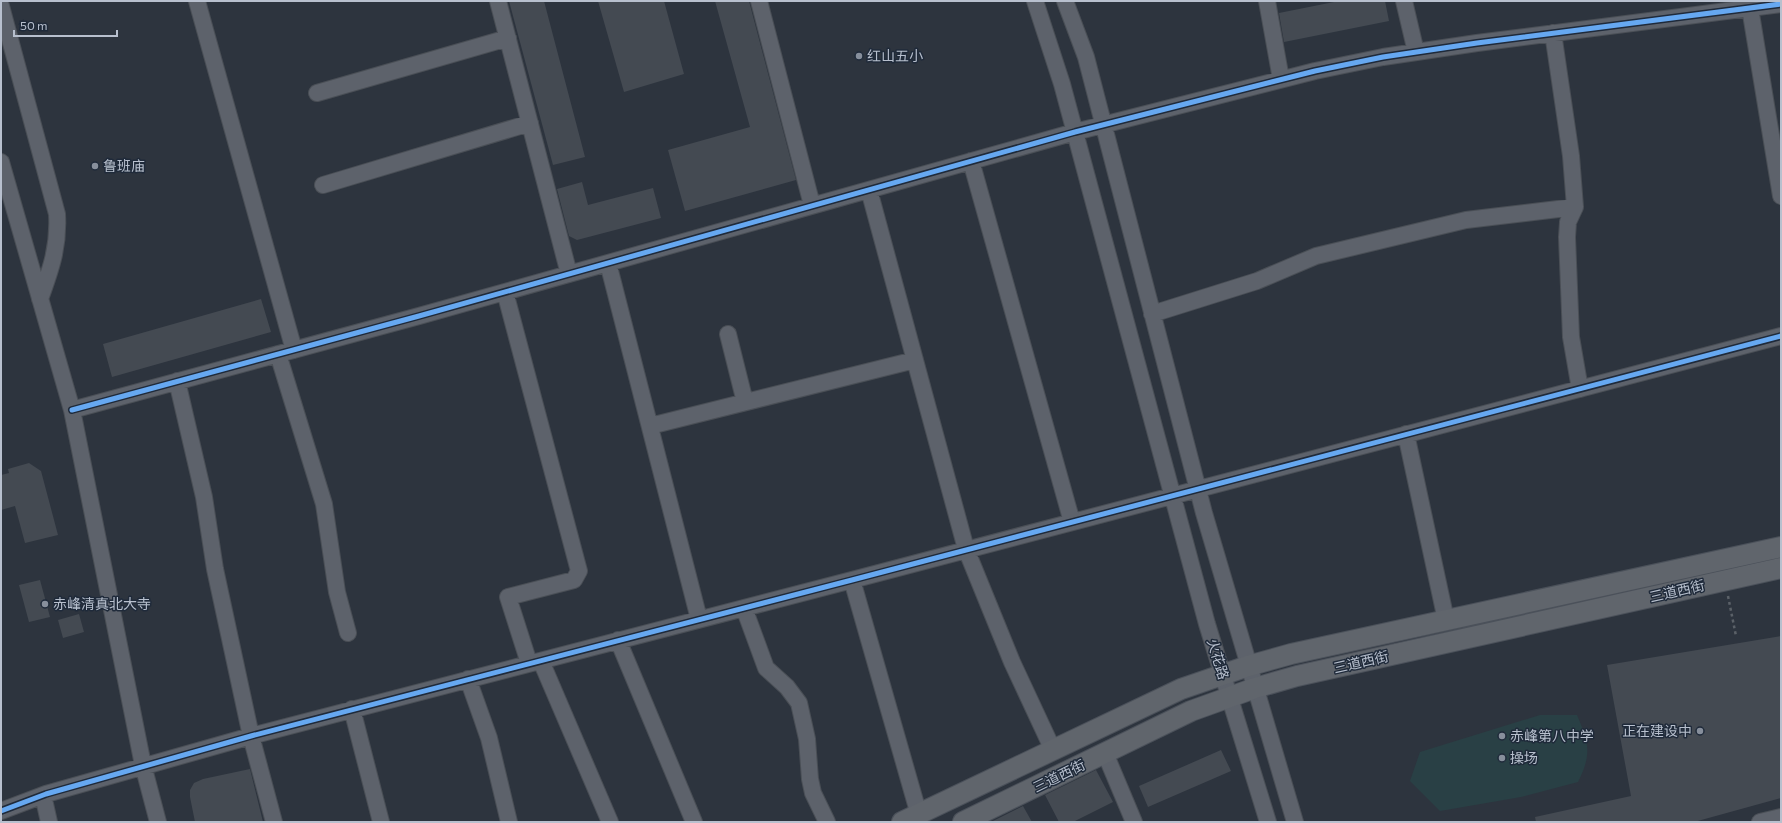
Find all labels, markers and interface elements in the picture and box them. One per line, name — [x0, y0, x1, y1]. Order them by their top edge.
scale bar — [14, 12, 117, 38]
text: 50 m — [20, 18, 48, 32]
place label: 红山五小 — [867, 47, 923, 64]
marker: 红山五小 — [854, 51, 864, 61]
place label: 鲁班庙 — [103, 157, 145, 174]
marker: 鲁班庙 — [90, 161, 100, 171]
street label: 三道西街 — [1648, 576, 1706, 605]
place label: 赤峰清真北大寺 — [53, 595, 151, 612]
marker: 赤峰清真北大寺 — [40, 599, 50, 609]
street label: 火花路 — [1204, 636, 1233, 681]
street label: 三道西街 — [1332, 647, 1390, 676]
place label: 正在建设中 — [1622, 722, 1692, 739]
marker: 正在建设中 — [1695, 726, 1705, 736]
place label: 赤峰第八中学 — [1510, 727, 1594, 744]
marker: 赤峰第八中学 — [1497, 731, 1507, 741]
place label: 操场 — [1510, 749, 1538, 766]
marker: 操场 — [1497, 753, 1507, 763]
street label: 三道西街 — [1030, 756, 1088, 795]

